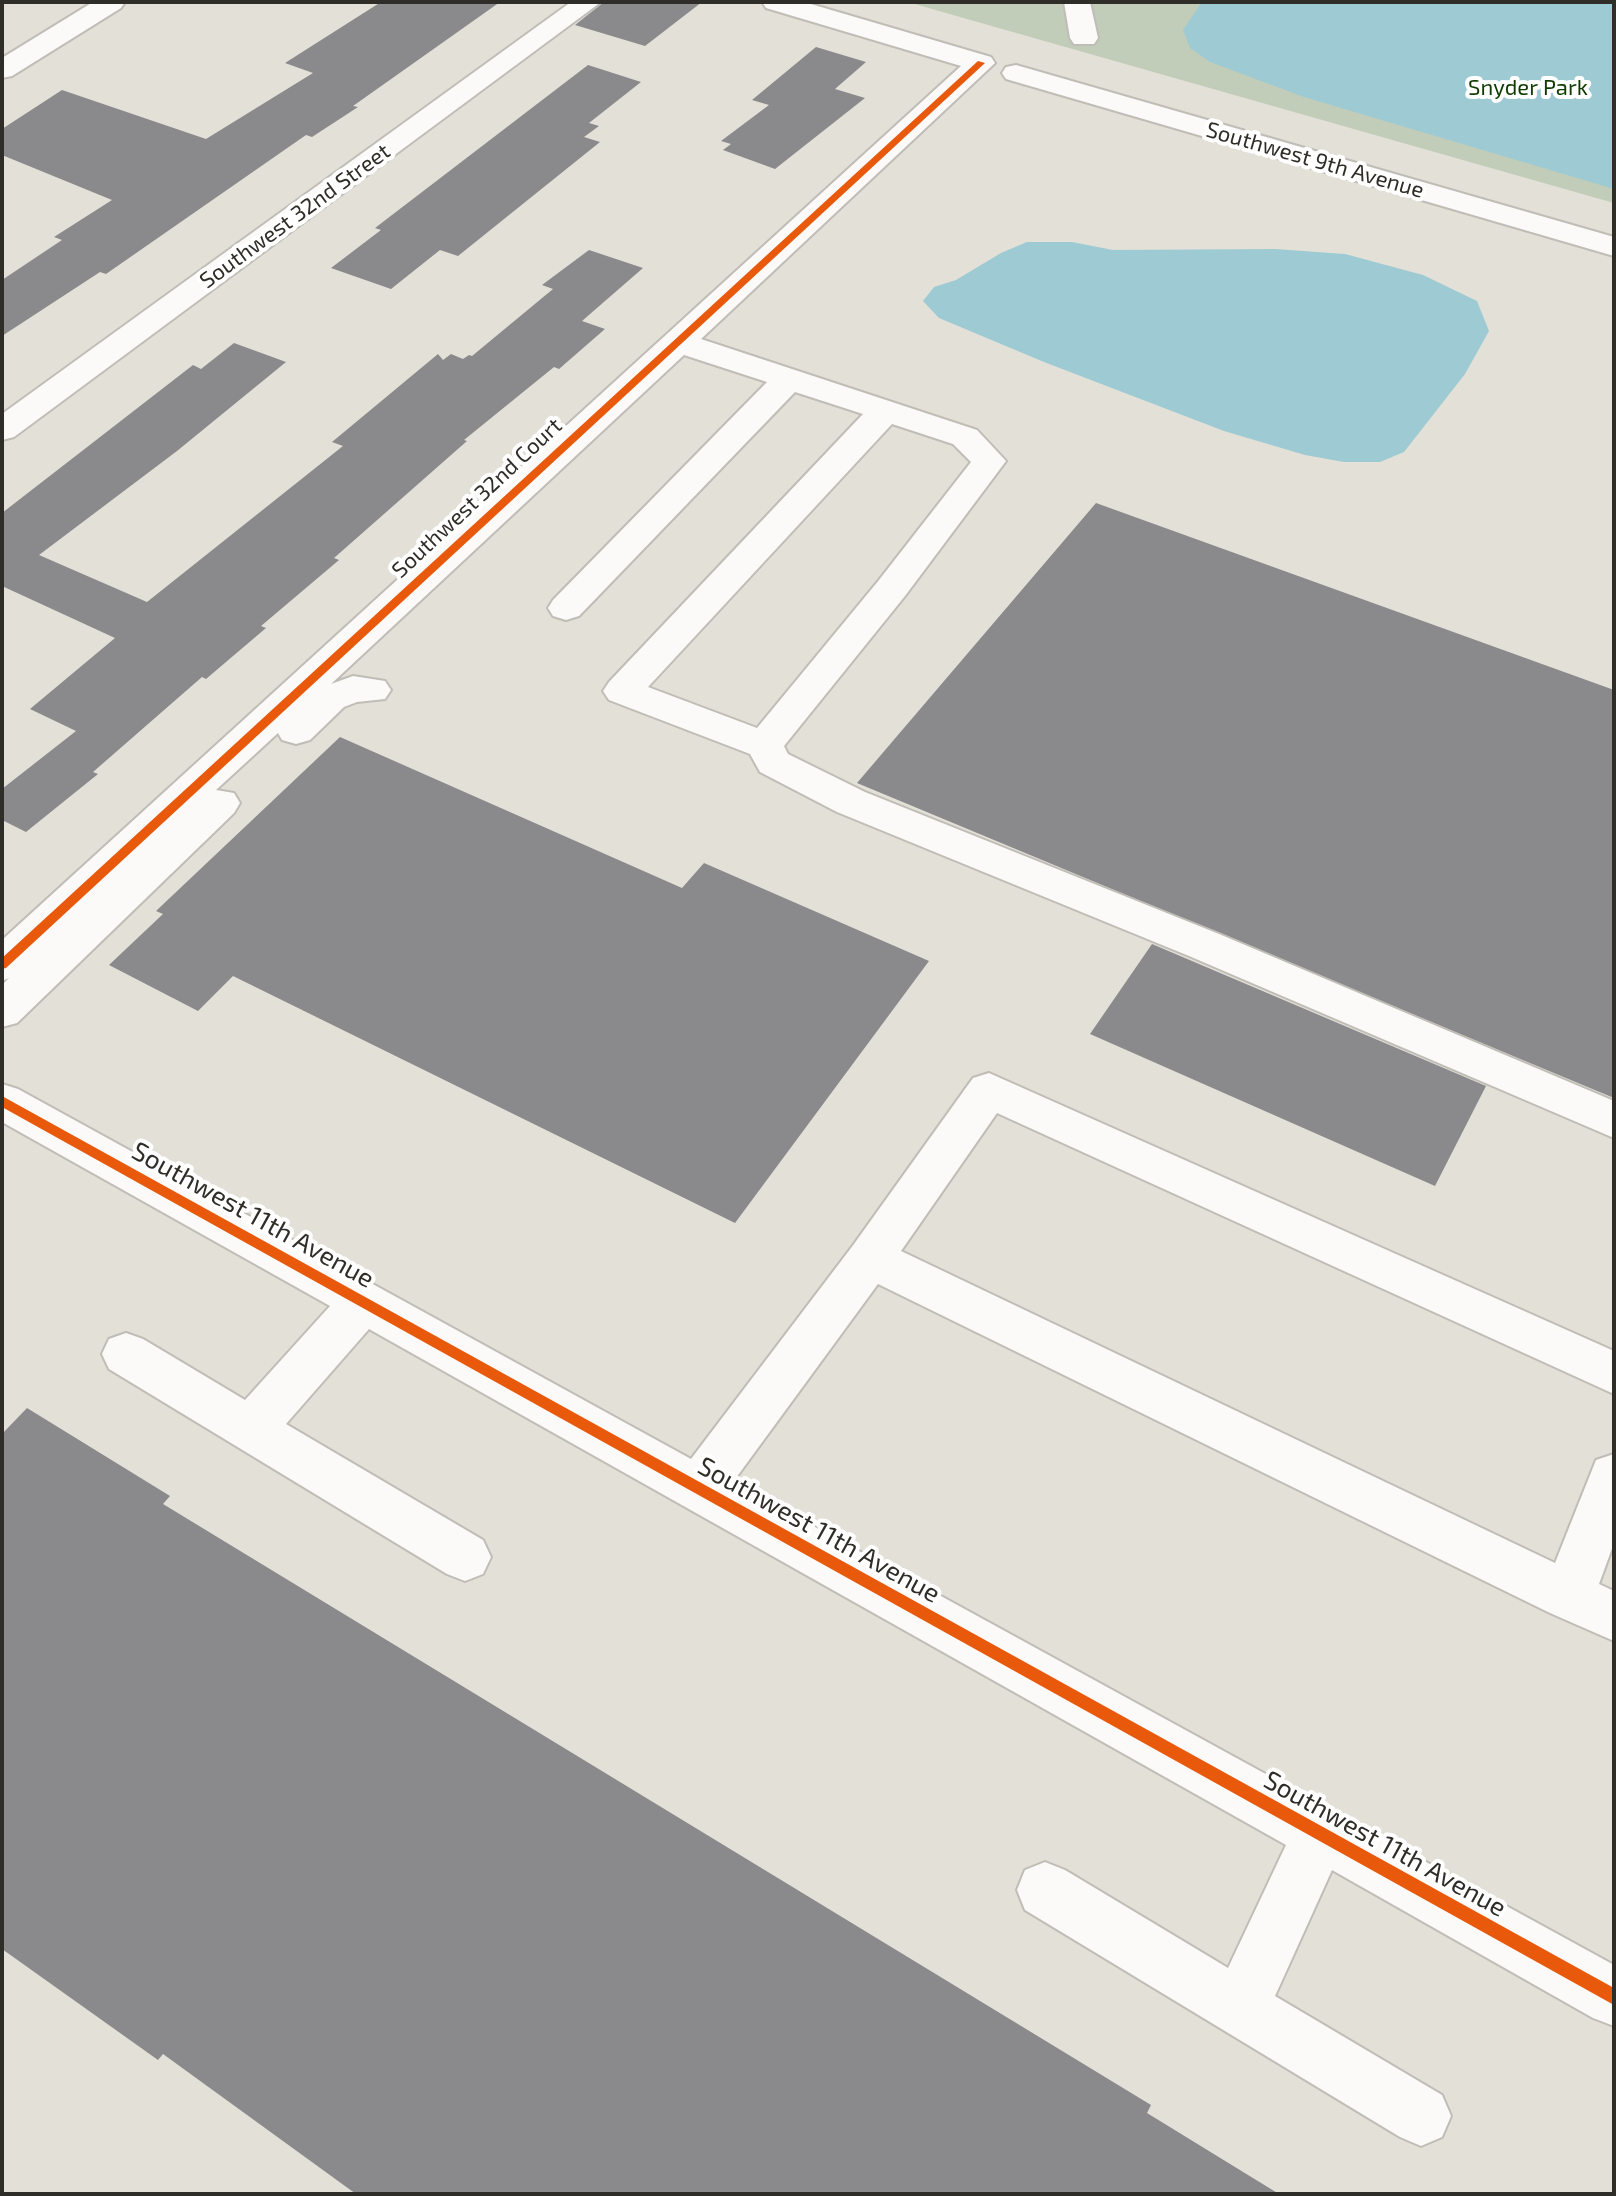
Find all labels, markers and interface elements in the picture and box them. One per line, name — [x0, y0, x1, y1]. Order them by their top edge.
park label: Snyder Park — [1468, 75, 1588, 101]
street label: Southwest 9th Avenue — [1203, 116, 1427, 204]
street label: Southwest 32nd Street — [195, 138, 395, 294]
street label: Southwest 32nd Court — [387, 412, 567, 584]
street label: Southwest 11th Avenue — [126, 1135, 380, 1295]
street label: Southwest 11th Avenue — [692, 1450, 946, 1610]
street label: Southwest 11th Avenue — [1258, 1764, 1512, 1924]

